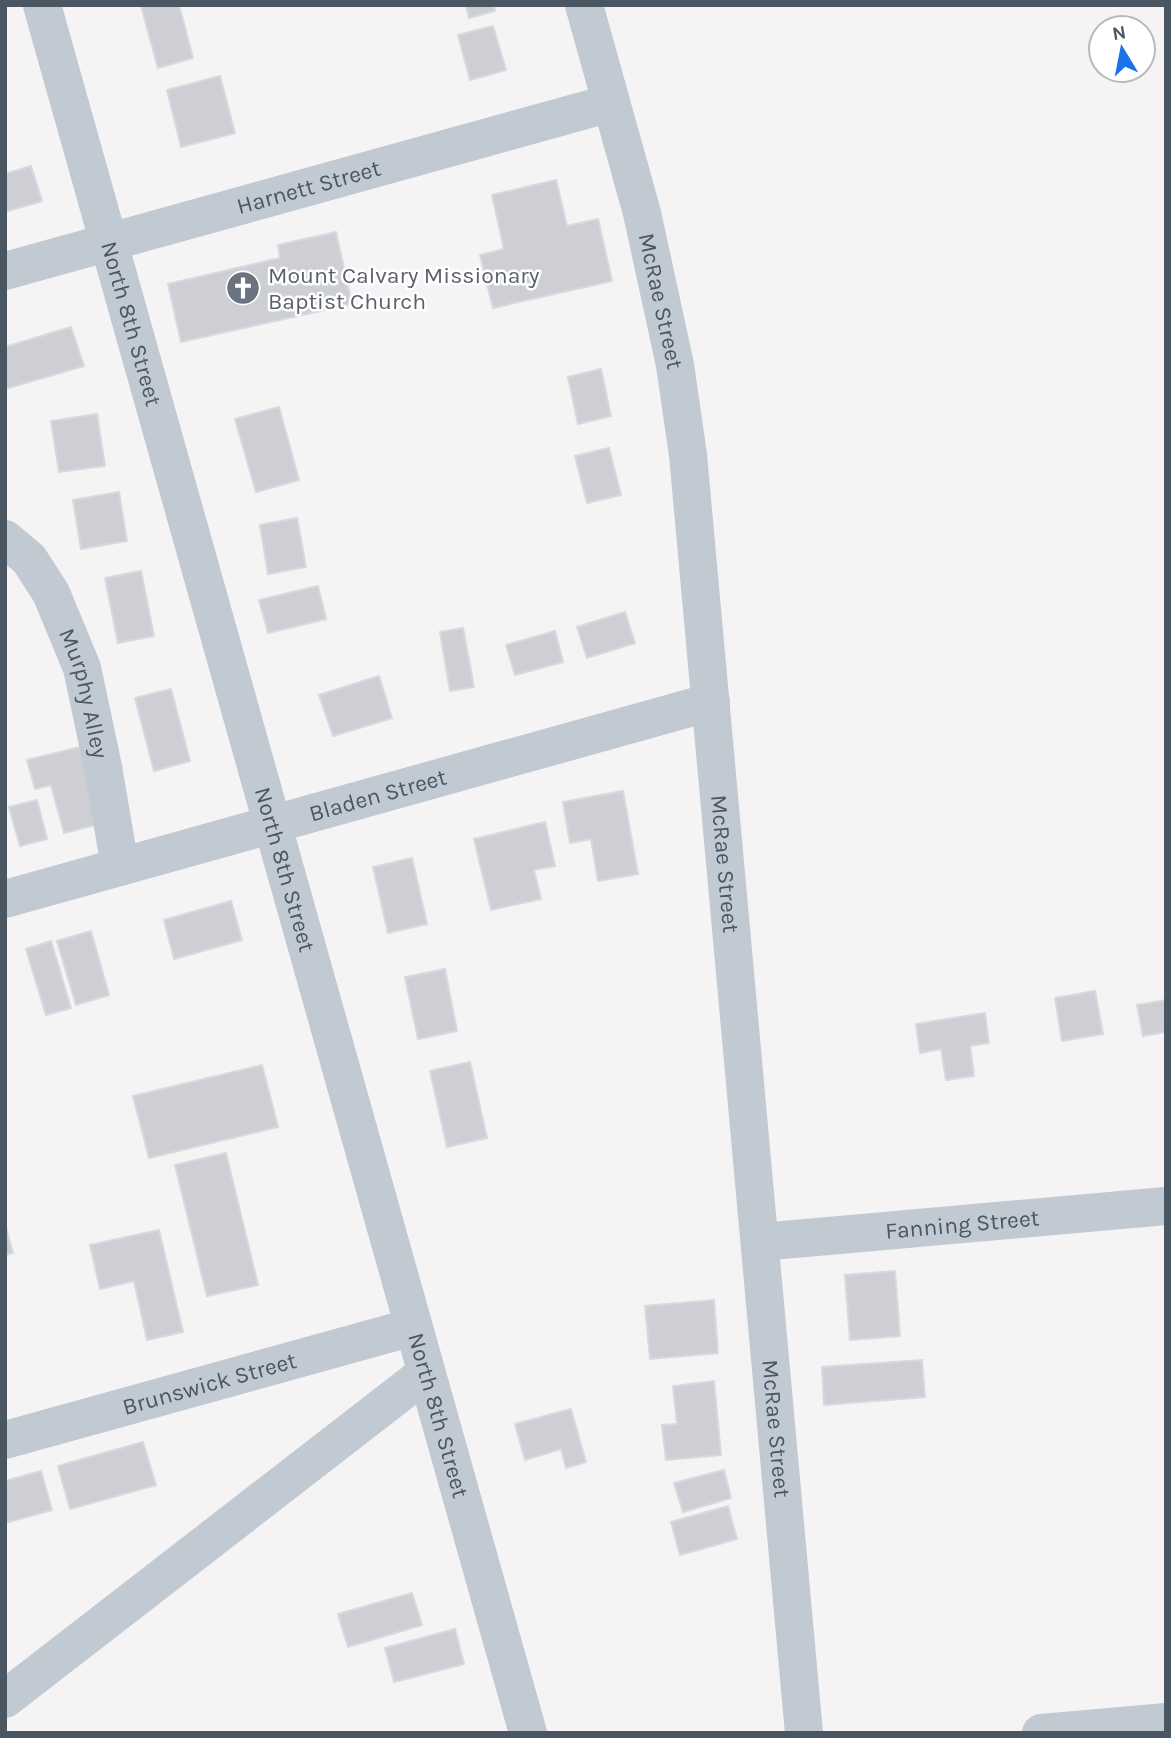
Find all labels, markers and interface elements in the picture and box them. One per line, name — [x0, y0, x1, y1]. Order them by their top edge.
north arrow — [1087, 14, 1157, 84]
text: N — [1111, 21, 1128, 45]
street label: Harnett Street — [234, 154, 384, 220]
street label: McRae Street — [633, 230, 689, 372]
street label: North 8th Street — [96, 238, 168, 409]
place label: Mount Calvary Missionary Baptist Church — [268, 262, 540, 315]
church icon: Mount Calvary Missionary Baptist Church — [224, 269, 262, 307]
street label: Murphy Alley — [54, 624, 114, 761]
street label: Bladen Street — [306, 763, 450, 827]
street label: North 8th Street — [249, 784, 321, 955]
street label: McRae Street — [705, 794, 745, 934]
street label: Fanning Street — [884, 1204, 1041, 1244]
street label: North 8th Street — [403, 1330, 475, 1501]
street label: Brunswick Street — [119, 1346, 300, 1420]
street label: McRae Street — [757, 1358, 796, 1499]

